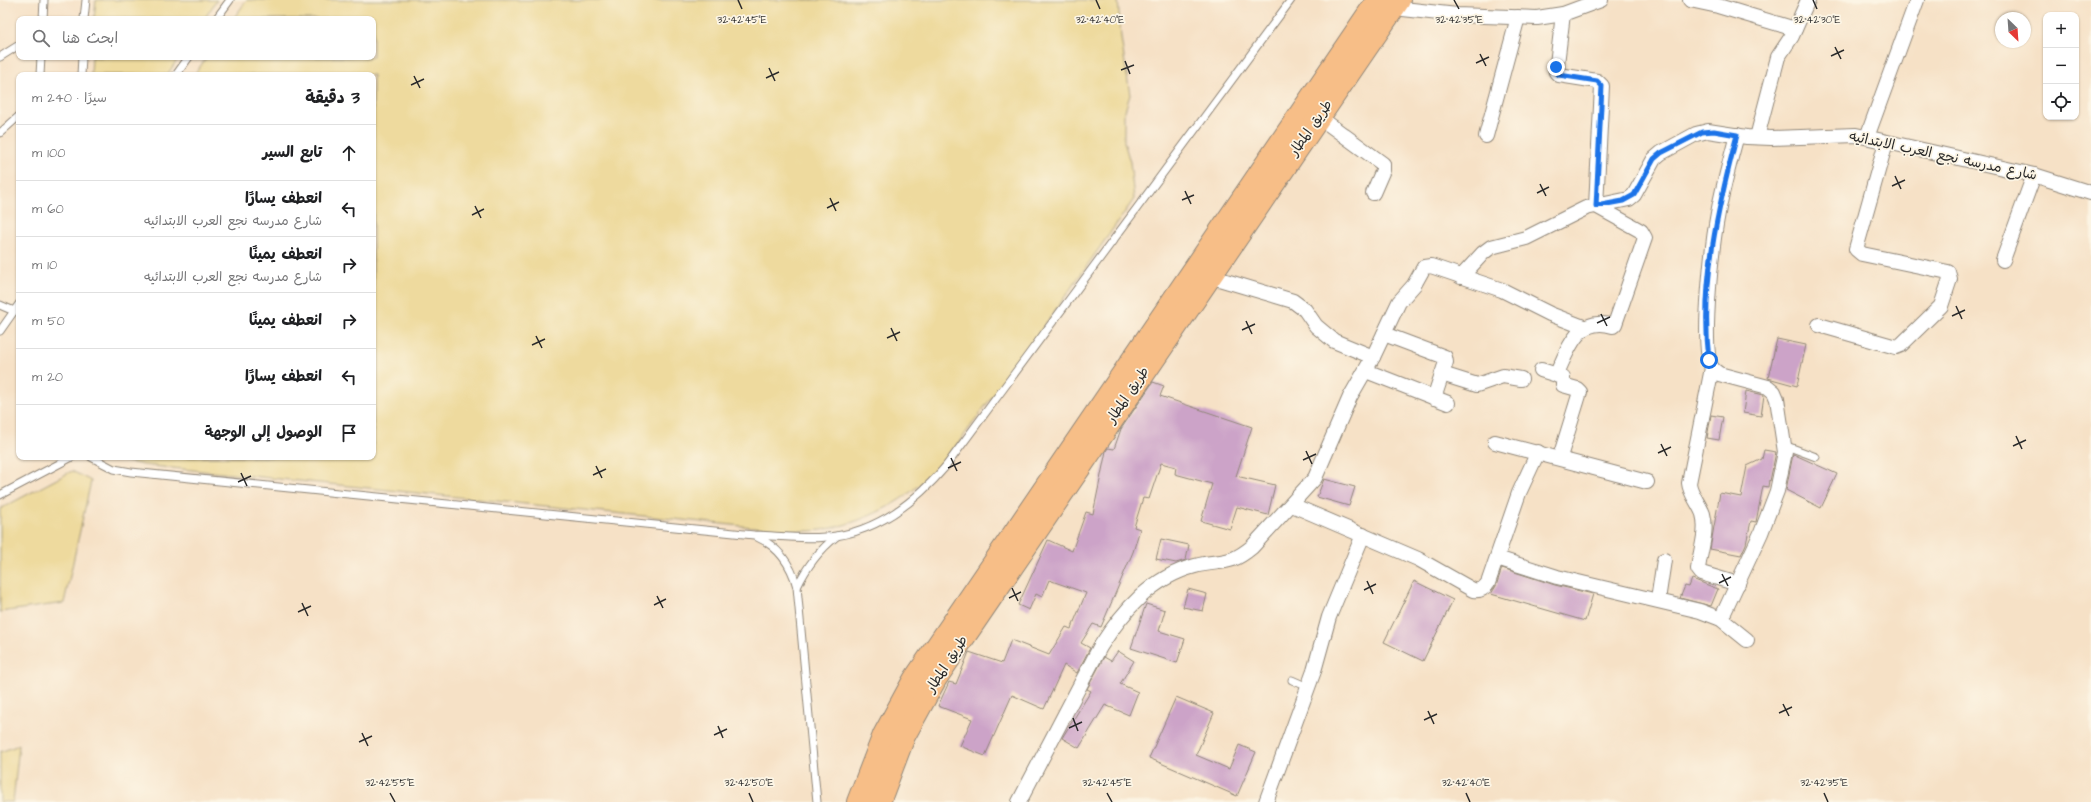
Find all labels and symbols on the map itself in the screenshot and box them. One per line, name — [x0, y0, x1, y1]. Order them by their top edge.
north arrow — [1995, 12, 2031, 48]
text: 32°42'45"E — [717, 13, 767, 27]
text: 32°42'40"E — [1076, 13, 1124, 27]
text: 32°42'35"E — [1435, 13, 1483, 27]
text: 32°42'30"E — [1794, 13, 1840, 27]
route end — [1547, 58, 1565, 76]
street label: طريق المطار — [1284, 96, 1338, 161]
street label: شارع مدرسه نجع العرب الابتدائيه — [1847, 126, 2039, 186]
route start — [1700, 351, 1718, 369]
street label: طريق المطار — [1101, 363, 1154, 428]
street label: طريق المطار — [921, 632, 973, 697]
text: 32°42'55"E — [365, 776, 415, 790]
text: 32°42'50"E — [725, 776, 773, 790]
text: 32°42'45"E — [1082, 776, 1132, 790]
text: 32°42'40"E — [1442, 776, 1490, 790]
text: 32°42'35"E — [1800, 776, 1848, 790]

